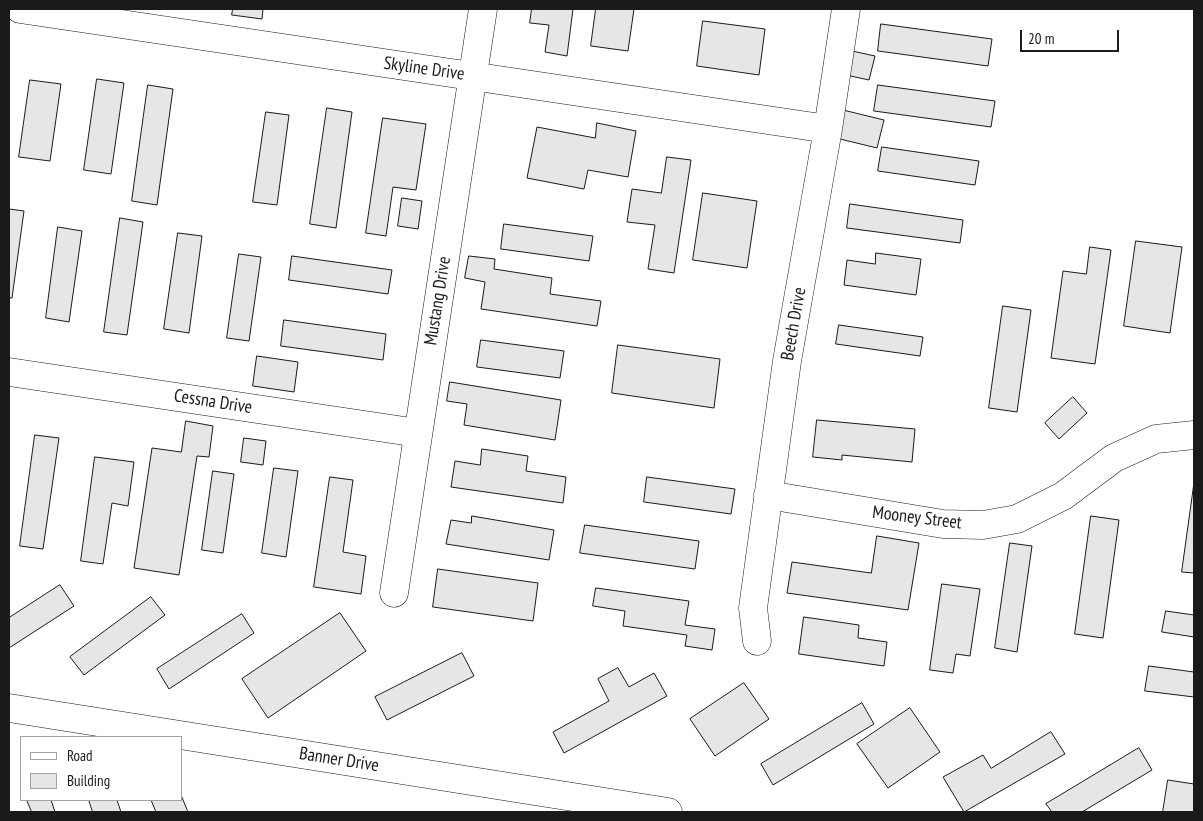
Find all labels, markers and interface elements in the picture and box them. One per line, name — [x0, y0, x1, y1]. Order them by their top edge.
scale bar — [1023, 20, 1122, 52]
text: 20 m — [1028, 29, 1054, 48]
street label: Skyline Drive — [382, 53, 466, 85]
street label: Mustang Drive — [420, 255, 456, 347]
street label: Beech Drive — [777, 286, 811, 362]
street label: Cessna Drive — [172, 385, 254, 419]
street label: Mooney Street — [871, 502, 963, 534]
legend — [20, 736, 182, 801]
street label: Banner Drive — [298, 743, 380, 777]
text: Road — [67, 746, 93, 765]
text: Building — [67, 771, 110, 790]

